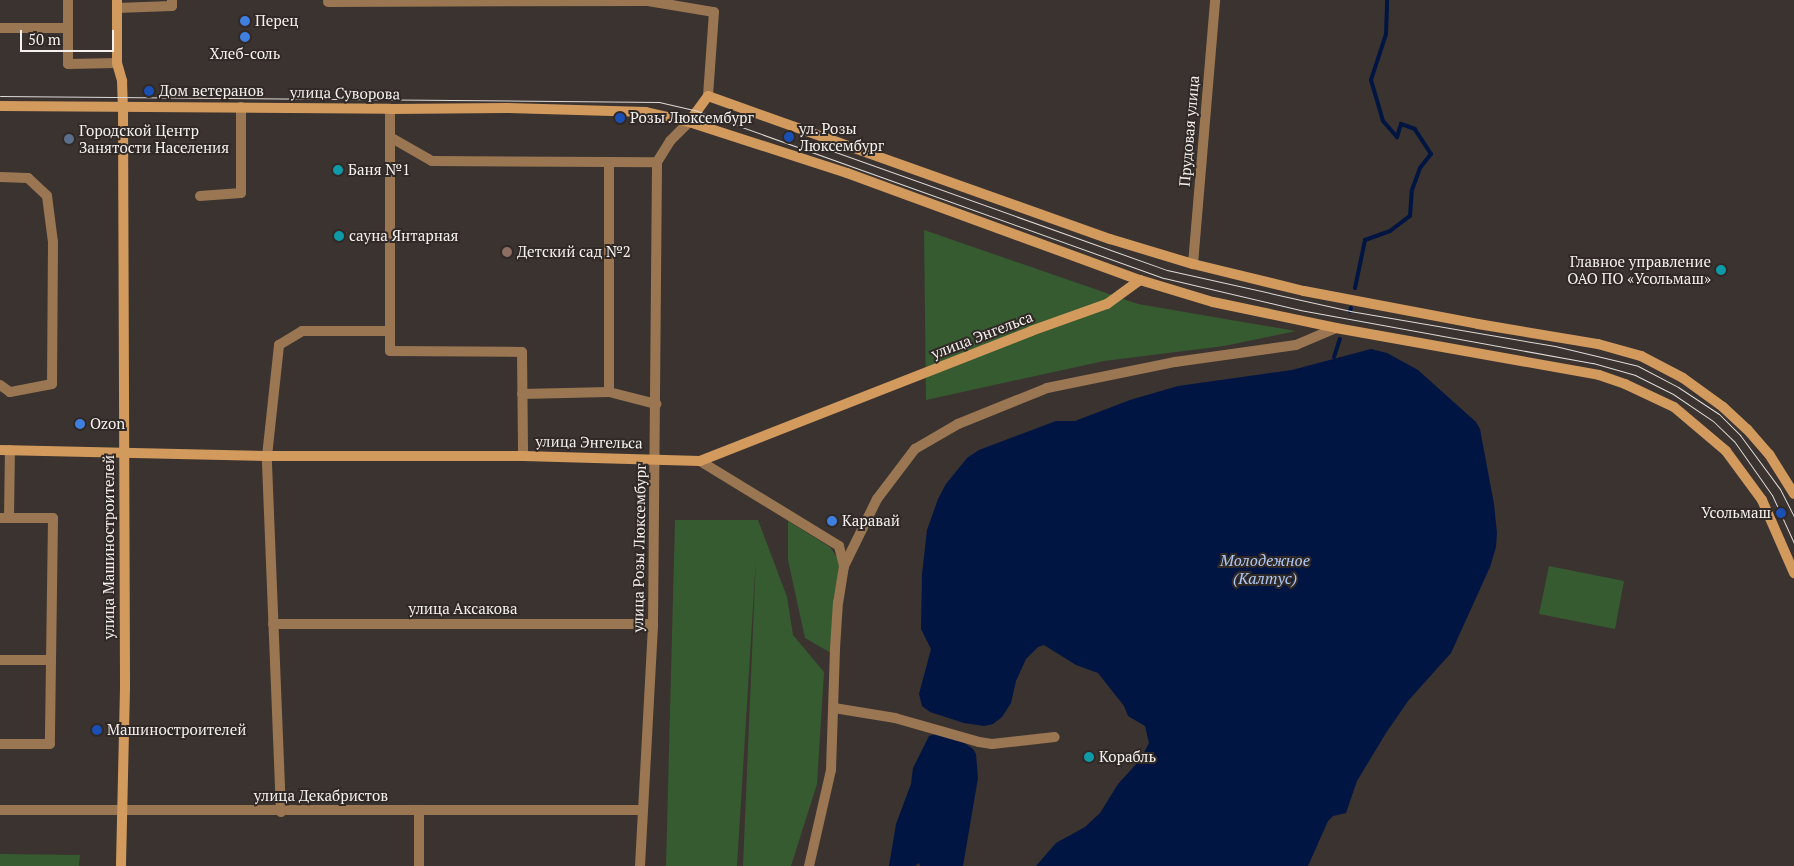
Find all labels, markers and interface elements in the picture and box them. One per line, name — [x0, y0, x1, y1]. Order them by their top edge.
place label: Перец — [255, 12, 299, 30]
marker: Перец — [239, 15, 251, 27]
scale bar — [22, 20, 116, 52]
text: 50 m — [28, 29, 61, 49]
marker: Хлеб-соль — [239, 31, 251, 43]
place label: Хлеб-соль — [210, 45, 280, 63]
street label: Прудовая улица — [1175, 75, 1203, 187]
place label: Дом ветеранов — [159, 82, 264, 100]
street label: улица Суворова — [290, 83, 400, 103]
marker: Дом ветеранов — [143, 85, 155, 97]
place label: Розы Люксембург — [630, 109, 754, 127]
marker: Розы Люксембург — [614, 112, 626, 124]
place label: ул. Розы Люксембург — [799, 119, 884, 154]
place label: Городской Центр Занятости Населения — [79, 121, 229, 156]
marker: ул. Розы Люксембург — [783, 131, 795, 143]
marker: Городской Центр Занятости Населения — [63, 133, 75, 145]
place label: Баня №1 — [348, 161, 410, 179]
marker: Баня №1 — [332, 164, 344, 176]
place label: сауна Янтарная — [349, 227, 458, 245]
marker: сауна Янтарная — [333, 230, 345, 242]
place label: Детский сад №2 — [517, 243, 631, 261]
marker: Детский сад №2 — [501, 246, 513, 258]
place label: Главное управление ОАО ПО «Усольмаш» — [1567, 252, 1711, 287]
marker: Главное управление ОАО ПО «Усольмаш» — [1715, 264, 1727, 276]
street label: улица Энгельса — [929, 307, 1035, 363]
place label: Ozon — [90, 415, 125, 433]
marker: Ozon — [74, 418, 86, 430]
street label: улица Энгельса — [535, 432, 643, 452]
street label: улица Машиностроителей — [100, 455, 118, 639]
street label: улица Розы Люксембург — [629, 463, 649, 633]
place label: Усольмаш — [1701, 504, 1771, 522]
marker: Усольмаш — [1775, 507, 1787, 519]
place label: Каравай — [842, 512, 900, 530]
marker: Каравай — [826, 515, 838, 527]
water label: Молодежное (Калтус) — [1220, 550, 1310, 588]
street label: улица Аксакова — [408, 600, 518, 618]
place label: Машиностроителей — [107, 721, 246, 739]
marker: Машиностроителей — [91, 724, 103, 736]
place label: Корабль — [1099, 748, 1156, 766]
marker: Корабль — [1083, 751, 1095, 763]
street label: улица Декабристов — [254, 787, 388, 805]

